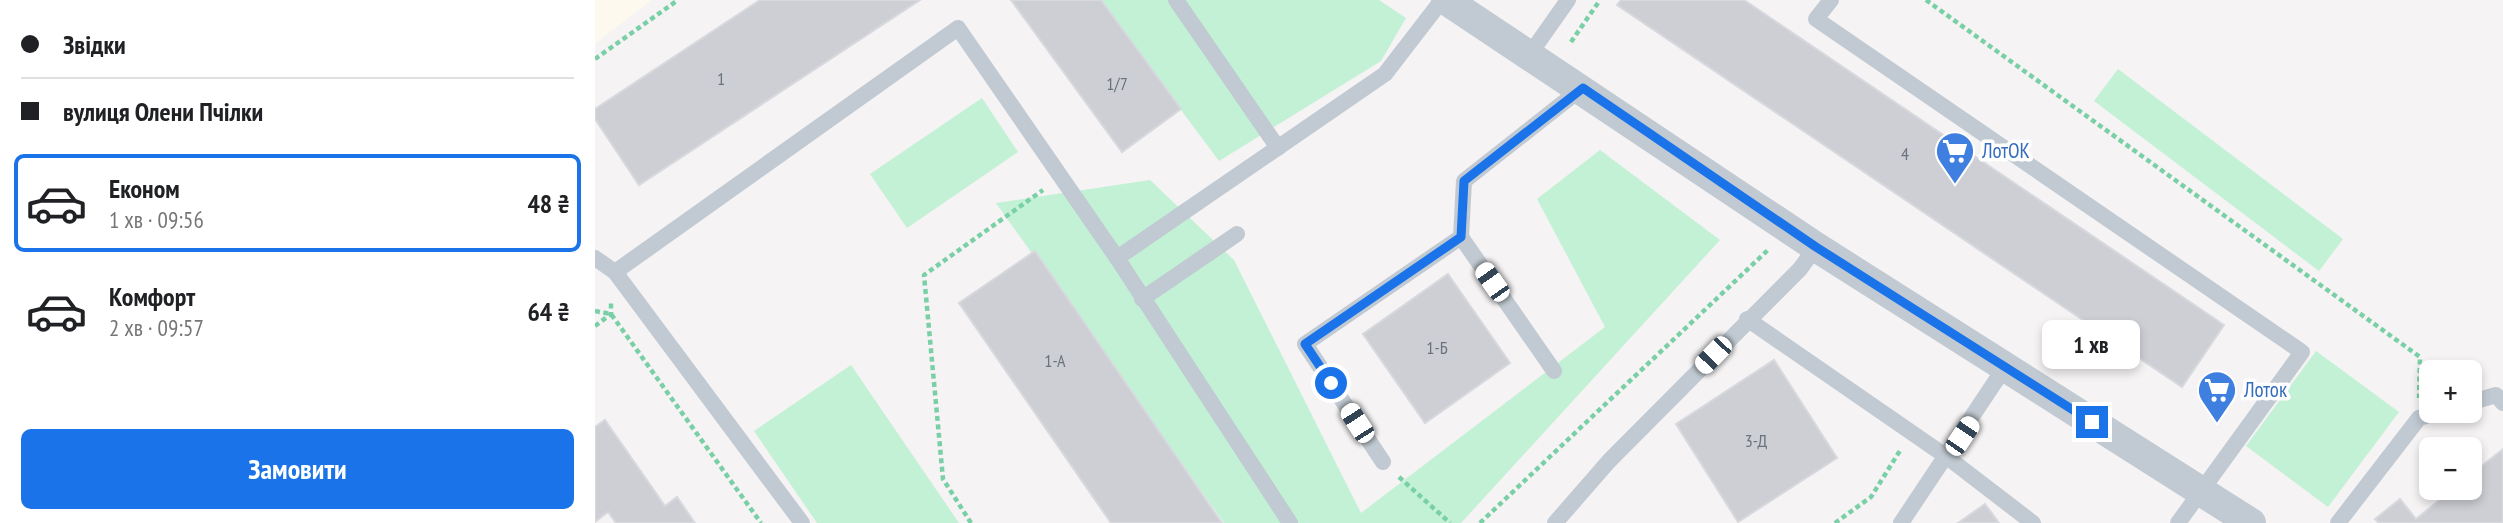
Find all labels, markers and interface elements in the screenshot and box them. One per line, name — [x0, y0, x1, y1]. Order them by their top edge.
text: Звідки — [63, 28, 126, 61]
house number: 1 — [717, 67, 725, 90]
house number: 1/7 — [1106, 72, 1128, 95]
text: вулиця Олени Пчілки — [63, 95, 263, 128]
supermarket icon: ЛотОК — [1934, 130, 1976, 185]
place label: ЛотОК — [1981, 137, 2030, 164]
house number: 4 — [1901, 142, 1909, 165]
icon: car — [25, 172, 88, 235]
text: Економ — [109, 172, 180, 205]
text: 48 ₴ — [527, 187, 570, 220]
text: 1 хв · 09:56 — [109, 205, 204, 234]
car — [1472, 259, 1513, 305]
icon: car — [25, 280, 88, 343]
text: Комфорт — [109, 280, 195, 313]
text: 64 ₴ — [527, 295, 570, 328]
text: 2 хв · 09:57 — [109, 313, 204, 342]
callout: 1 хв — [2043, 320, 2141, 370]
text: 1 хв — [2073, 330, 2109, 359]
car — [1691, 333, 1736, 377]
house number: 1-Б — [1426, 336, 1448, 359]
house number: 1-А — [1044, 349, 1066, 372]
map controls — [2419, 360, 2482, 500]
button: + — [2419, 360, 2482, 423]
route start — [1315, 367, 1347, 399]
supermarket icon: Лоток — [2196, 369, 2238, 424]
place label: Лоток — [2243, 376, 2287, 403]
car — [1337, 400, 1378, 446]
route end — [2076, 406, 2108, 438]
car — [1942, 413, 1983, 459]
button: Замовити — [21, 429, 574, 509]
house number: 3-Д — [1745, 429, 1767, 452]
button: − — [2419, 437, 2482, 500]

